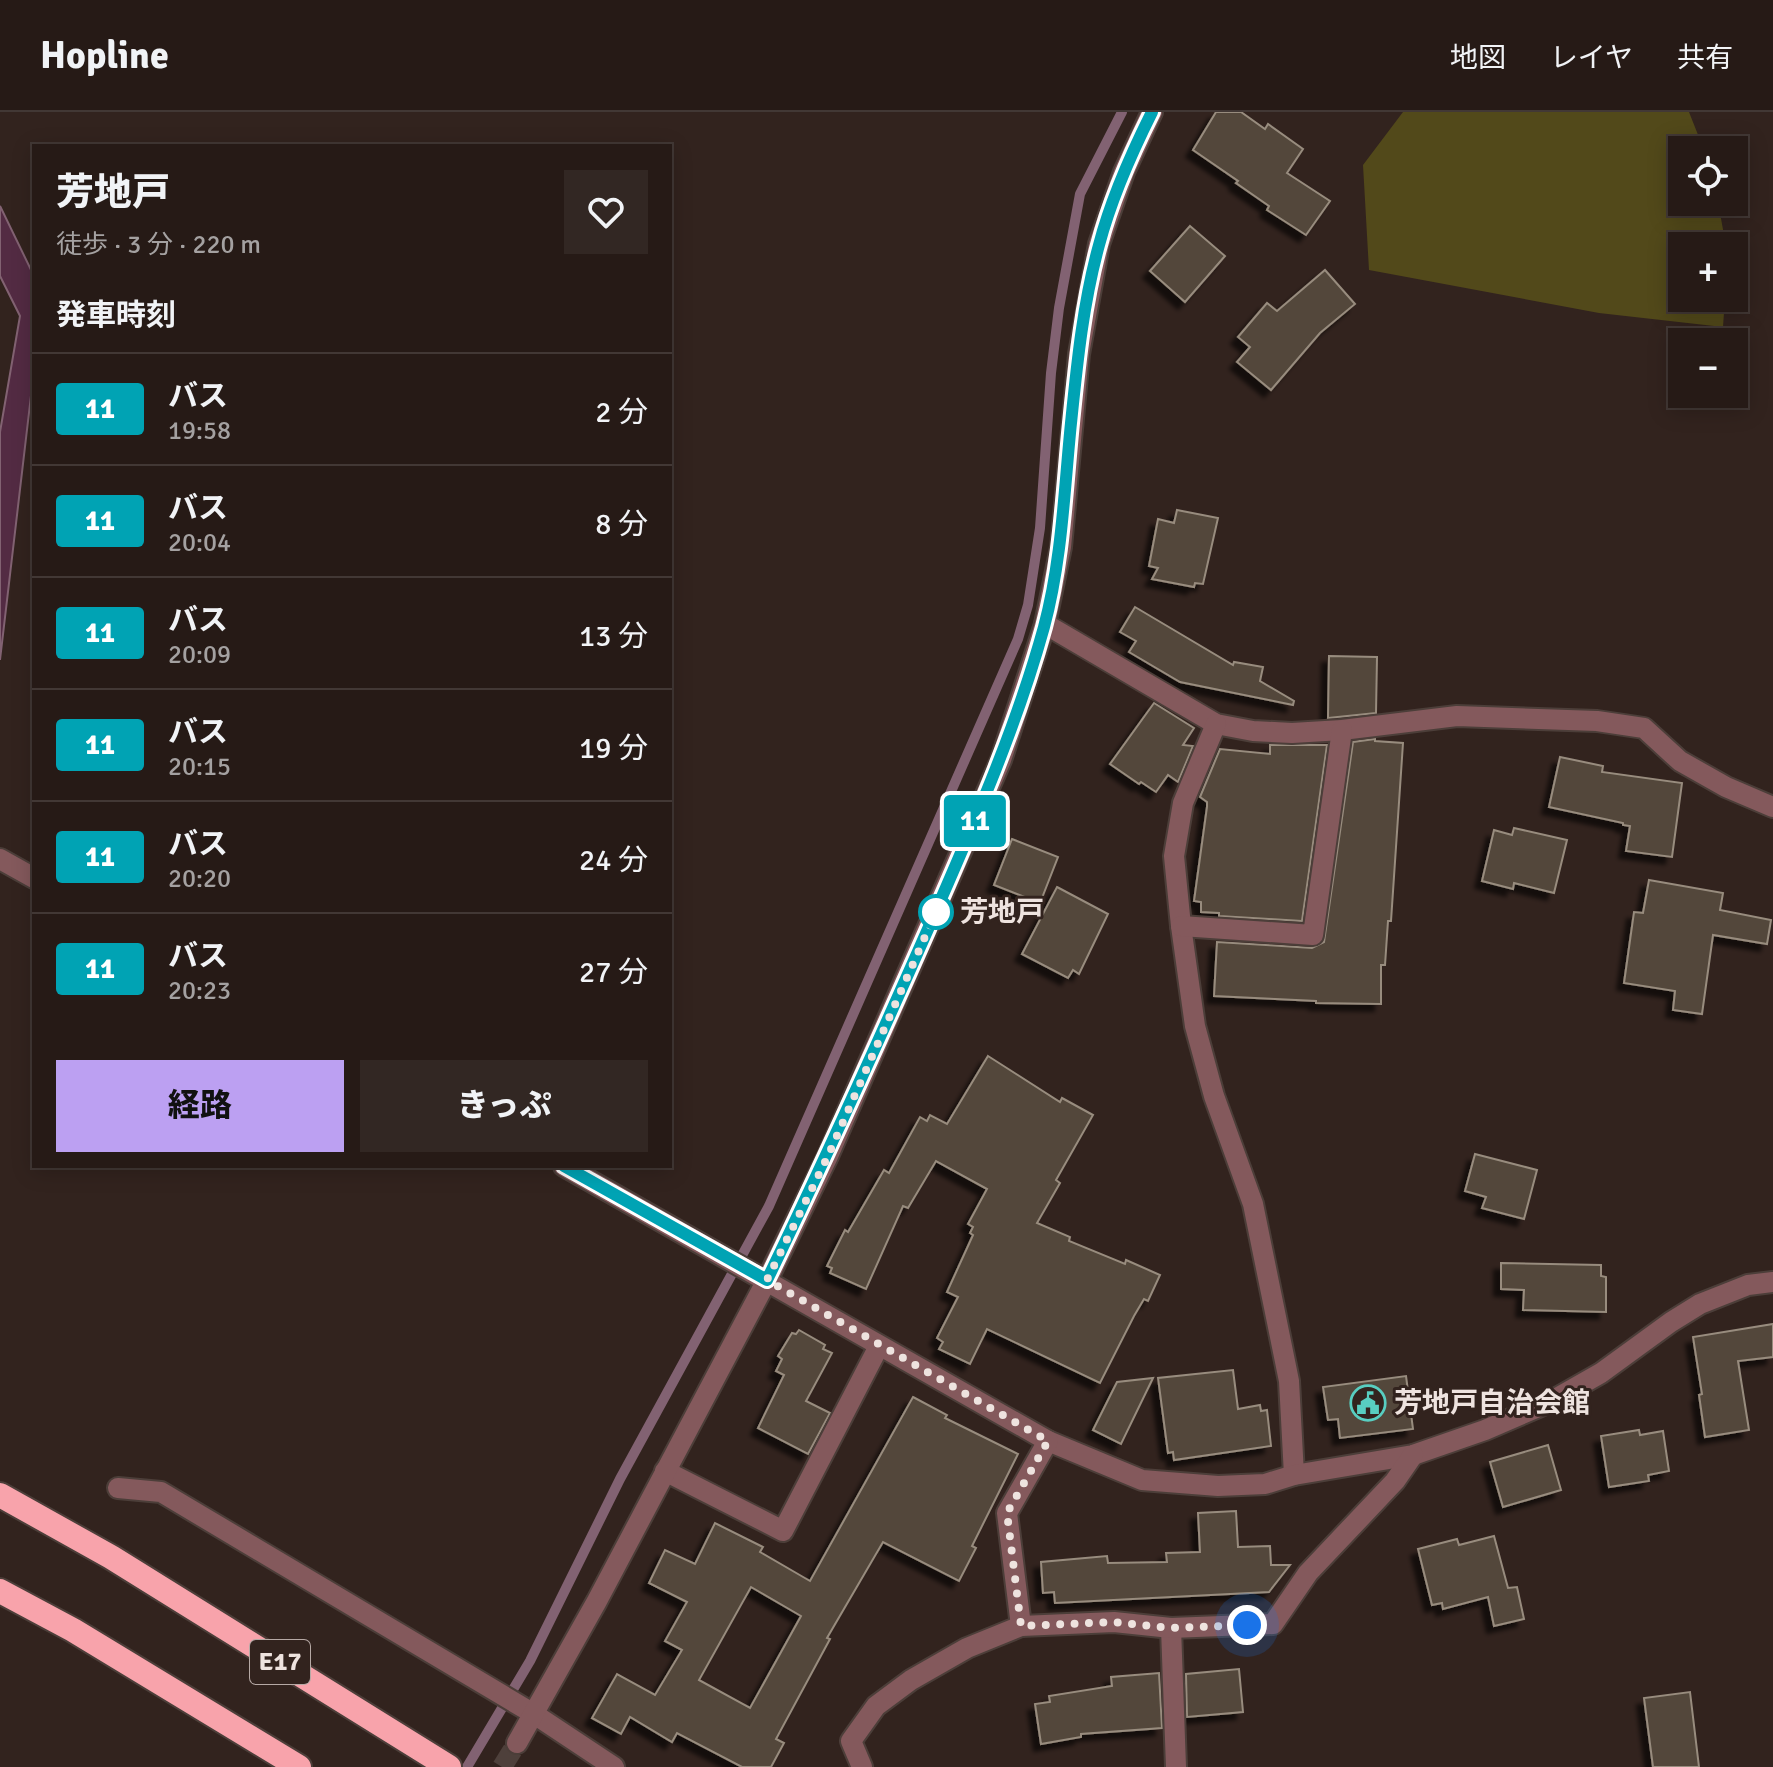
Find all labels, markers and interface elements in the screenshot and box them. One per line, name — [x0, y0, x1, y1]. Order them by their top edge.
text: Hopline — [40, 32, 169, 79]
text: 地図 — [1450, 41, 1506, 75]
text: レイヤ — [1550, 41, 1633, 75]
text: 共有 — [1677, 41, 1733, 75]
map controls — [1668, 136, 1748, 408]
button: locate — [1668, 136, 1748, 216]
text: 芳地戸 — [56, 169, 170, 216]
button: heart — [564, 170, 648, 254]
text: 徒歩 · 3 分 · 220 m — [56, 229, 261, 261]
button: + — [1668, 232, 1748, 312]
text: 発車時刻 — [56, 297, 176, 334]
button: − — [1668, 328, 1748, 408]
text: バス — [168, 378, 228, 415]
text: 11 — [85, 392, 115, 426]
text: 2 分 — [595, 394, 648, 431]
text: 19:58 — [168, 415, 231, 447]
text: バス — [168, 490, 228, 527]
text: 11 — [85, 504, 115, 538]
text: 8 分 — [595, 506, 648, 543]
text: 20:04 — [168, 527, 231, 559]
text: バス — [168, 602, 228, 639]
text: 11 — [85, 616, 115, 650]
text: 13 分 — [579, 618, 648, 655]
text: 20:09 — [168, 639, 231, 671]
text: バス — [168, 714, 228, 751]
text: 11 — [85, 728, 115, 762]
text: 19 分 — [579, 730, 648, 767]
text: 20:15 — [168, 751, 231, 783]
line badge: 11 — [939, 795, 1011, 847]
text: 11 — [960, 804, 990, 838]
text: バス — [168, 826, 228, 863]
text: 11 — [85, 840, 115, 874]
text: 24 分 — [579, 842, 648, 879]
text: 20:20 — [168, 863, 231, 895]
marker: 芳地戸 — [919, 895, 953, 929]
place label: 芳地戸 — [960, 895, 1044, 929]
text: バス — [168, 938, 228, 975]
text: 11 — [85, 952, 115, 986]
text: 27 分 — [579, 954, 648, 991]
text: 20:23 — [168, 975, 231, 1007]
button: 経路 — [56, 1060, 344, 1152]
button: きっぷ — [360, 1060, 648, 1152]
public building icon: 芳地戸自治会館 — [1349, 1384, 1387, 1422]
place label: 芳地戸自治会館 — [1394, 1386, 1590, 1420]
your location — [1227, 1605, 1267, 1645]
road number: E17 — [250, 1640, 310, 1684]

